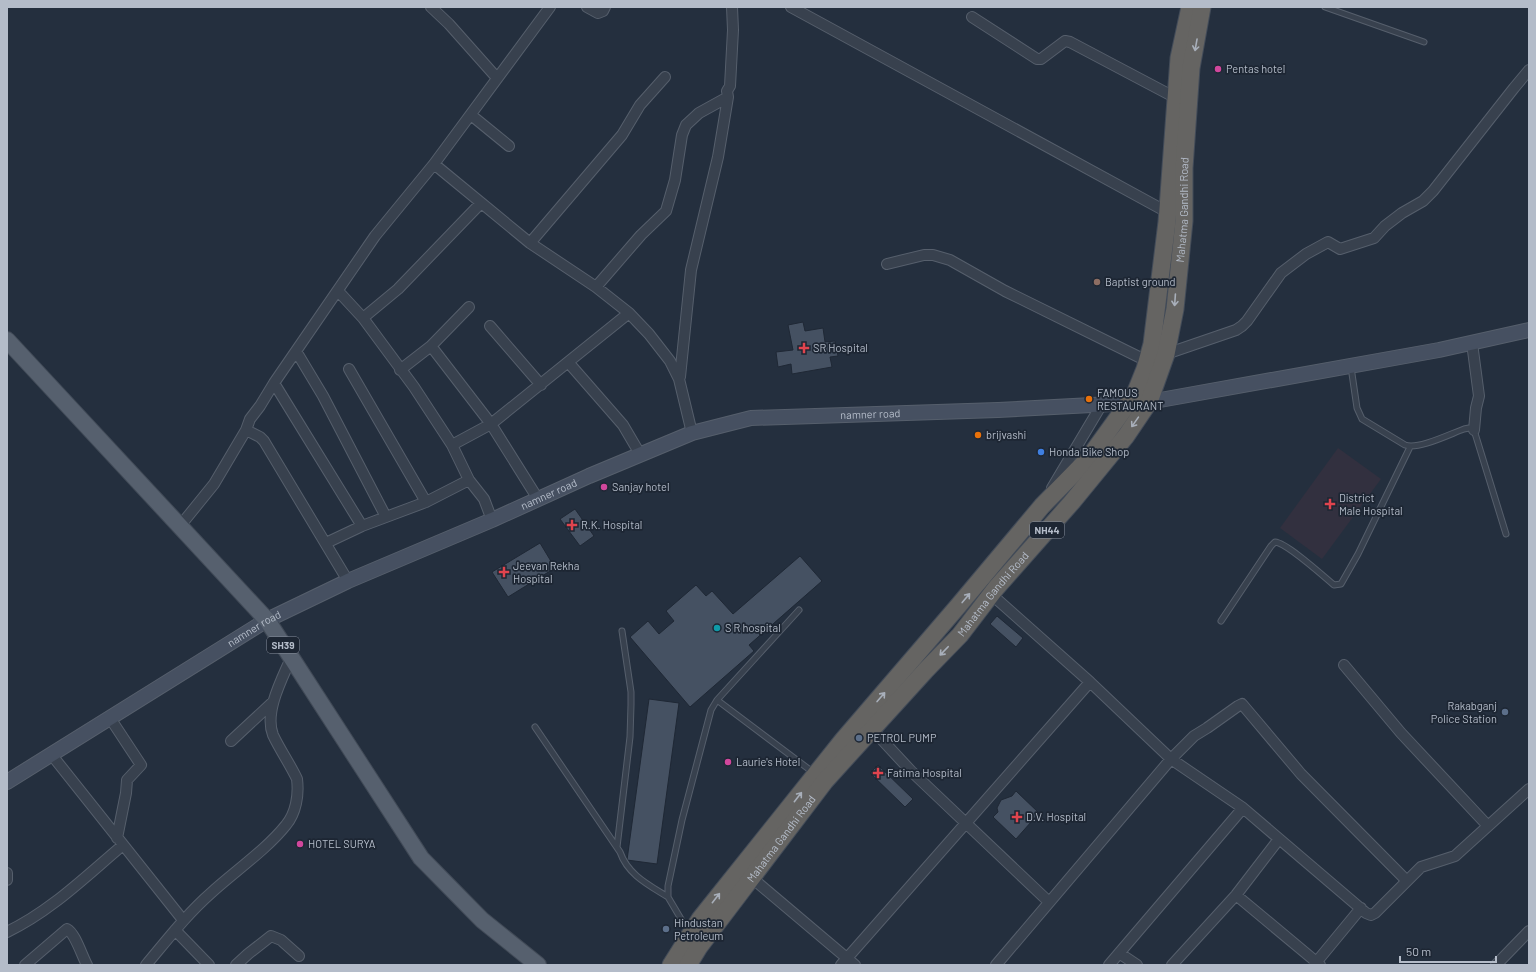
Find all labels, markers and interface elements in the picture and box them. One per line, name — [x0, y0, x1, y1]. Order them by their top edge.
one-way arrow — [1191, 39, 1199, 52]
place label: Pentas hotel — [1226, 62, 1285, 75]
marker: Pentas hotel — [1213, 64, 1223, 74]
street label: Mahatma Gandhi Road — [1173, 157, 1191, 263]
place label: Baptist ground — [1105, 275, 1175, 288]
marker: Baptist ground — [1092, 277, 1102, 287]
one-way arrow — [1172, 293, 1179, 306]
place label: SR Hospital — [813, 341, 868, 354]
marker: SR Hospital — [798, 342, 810, 354]
place label: FAMOUS RESTAURANT — [1097, 386, 1163, 412]
marker: FAMOUS RESTAURANT — [1084, 394, 1094, 404]
street label: namner road — [840, 406, 901, 421]
one-way arrow — [1131, 416, 1139, 427]
place label: brijvashi — [986, 428, 1026, 441]
marker: brijvashi — [973, 430, 983, 440]
place label: Honda Bike Shop — [1049, 445, 1129, 458]
marker: Honda Bike Shop — [1036, 447, 1046, 457]
street label: namner road — [518, 475, 579, 512]
place label: Sanjay hotel — [612, 480, 670, 493]
marker: Sanjay hotel — [599, 482, 609, 492]
place label: District Male Hospital — [1339, 491, 1403, 517]
marker: District Male Hospital — [1324, 498, 1336, 510]
place label: R.K. Hospital — [581, 518, 642, 531]
marker: R.K. Hospital — [566, 519, 578, 531]
road number: NH44 — [1030, 522, 1064, 538]
street label: Mahatma Gandhi Road — [954, 549, 1031, 639]
place label: Jeevan Rekha Hospital — [513, 559, 579, 585]
marker: Jeevan Rekha Hospital — [498, 566, 510, 578]
one-way arrow — [961, 592, 970, 603]
street label: namner road — [225, 607, 283, 649]
place label: S R hospital — [725, 621, 781, 634]
marker: S R hospital — [712, 623, 722, 633]
road number: SH39 — [267, 637, 299, 653]
one-way arrow — [940, 646, 949, 656]
one-way arrow — [876, 692, 885, 702]
place label: Rakabganj Police Station — [1431, 699, 1497, 725]
marker: Rakabganj Police Station — [1500, 707, 1510, 717]
place label: PETROL PUMP — [867, 731, 937, 744]
marker: PETROL PUMP — [854, 733, 864, 743]
place label: Laurie's Hotel — [736, 755, 800, 768]
marker: Laurie's Hotel — [723, 757, 733, 767]
place label: Fatima Hospital — [887, 766, 962, 779]
marker: Fatima Hospital — [872, 767, 884, 779]
one-way arrow — [794, 791, 803, 802]
street label: Mahatma Gandhi Road — [744, 793, 818, 884]
place label: D.V. Hospital — [1026, 810, 1086, 823]
marker: D.V. Hospital — [1011, 811, 1023, 823]
place label: HOTEL SURYA — [308, 837, 376, 850]
marker: HOTEL SURYA — [295, 839, 305, 849]
one-way arrow — [712, 892, 721, 903]
place label: Hindustan Petroleum — [674, 916, 723, 942]
marker: Hindustan Petroleum — [661, 924, 671, 934]
scale bar — [1400, 938, 1496, 964]
text: 50 m — [1406, 944, 1431, 958]

